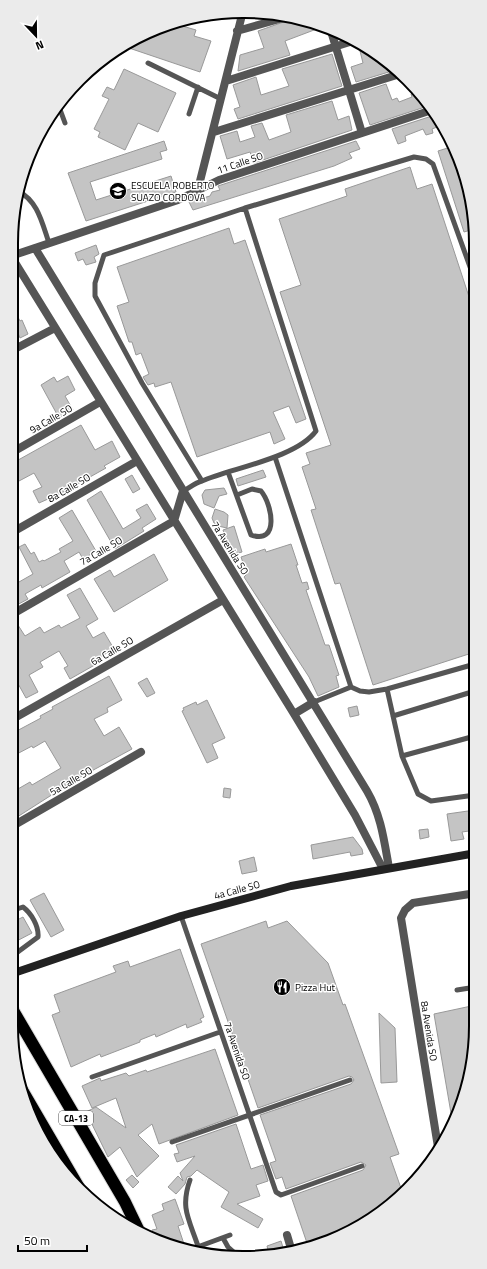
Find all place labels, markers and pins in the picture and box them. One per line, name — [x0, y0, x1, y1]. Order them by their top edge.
place label: ESCUELA ROBERTO SUAZO CORDOVA — [131, 178, 215, 205]
school or university icon: ESCUELA ROBERTO SUAZO CORDOVA — [108, 181, 128, 201]
restaurant icon: Pizza Hut — [272, 977, 292, 997]
place label: Pizza Hut — [295, 980, 335, 995]

